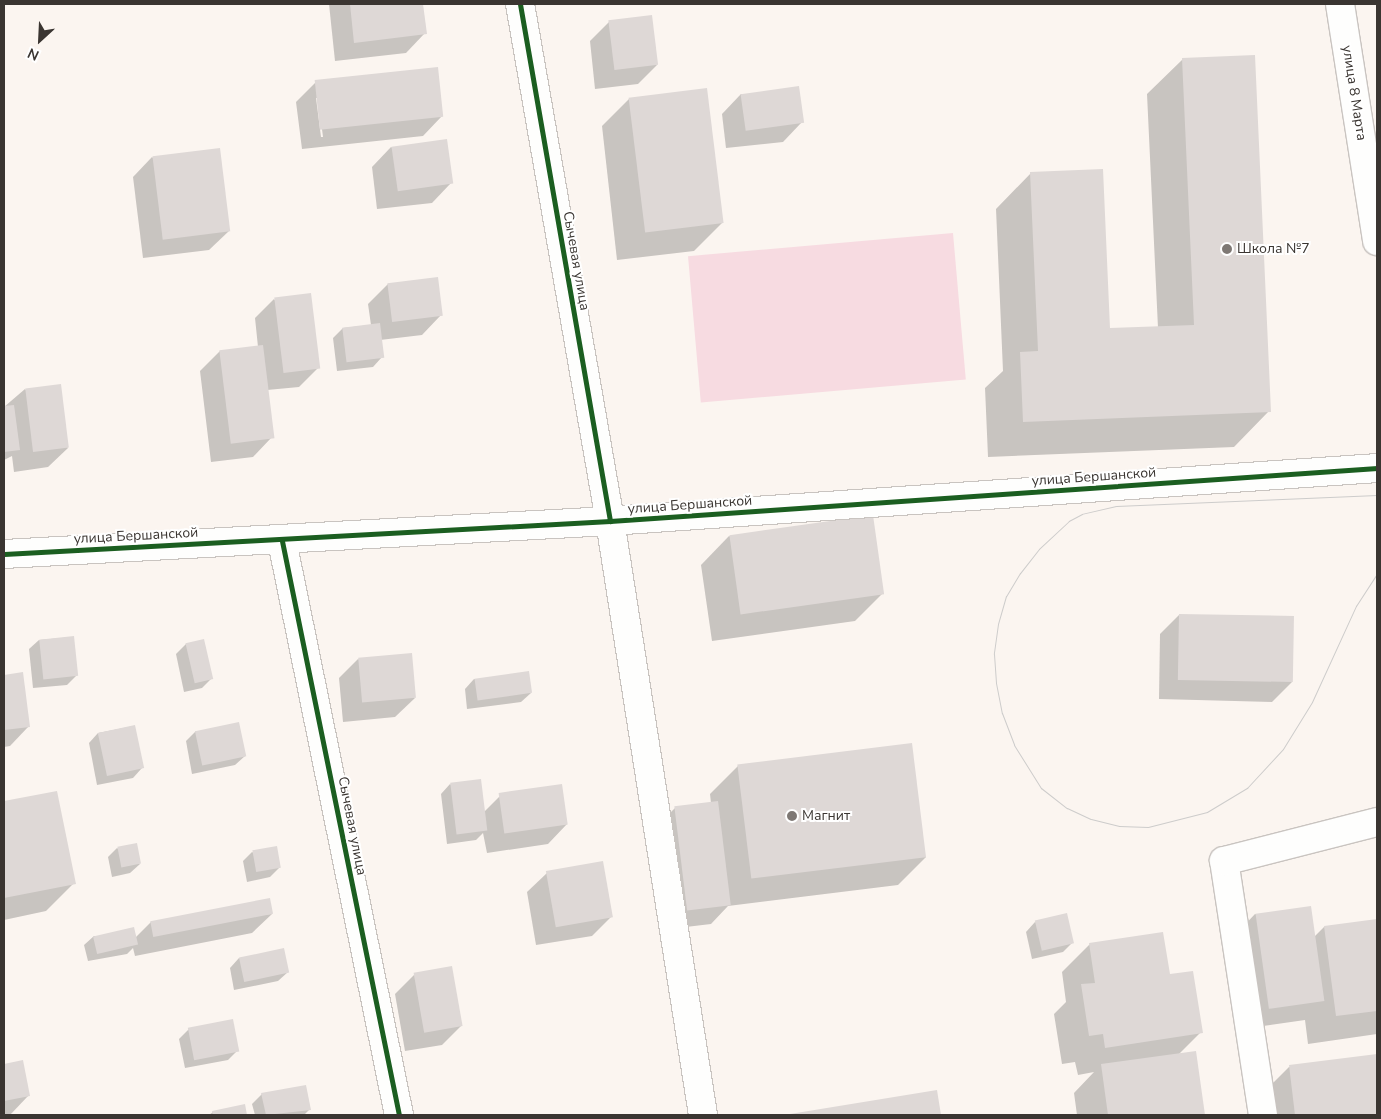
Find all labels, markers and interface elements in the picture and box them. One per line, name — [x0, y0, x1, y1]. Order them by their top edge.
north arrow — [15, 15, 65, 65]
text: N — [25, 43, 42, 65]
street label: улица 8 Марта — [1338, 44, 1370, 142]
street label: Сычевая улица — [559, 210, 593, 312]
place label: Школа №7 — [1237, 241, 1310, 257]
marker: Школа №7 — [1221, 243, 1233, 255]
street label: улица Бершанской — [1031, 464, 1157, 490]
street label: улица Бершанской — [627, 492, 753, 518]
street label: улица Бершанской — [73, 524, 199, 548]
street label: Сычевая улица — [334, 775, 370, 877]
place label: Магнит — [802, 808, 850, 824]
marker: Магнит — [786, 810, 798, 822]

